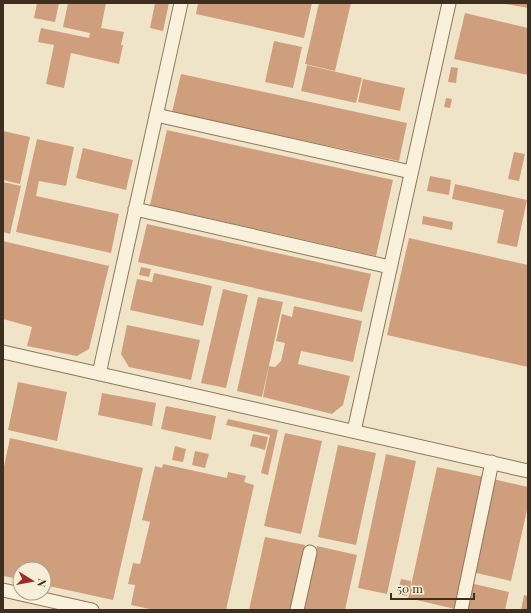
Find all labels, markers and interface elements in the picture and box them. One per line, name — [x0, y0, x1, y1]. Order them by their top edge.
north arrow — [12, 561, 52, 601]
scale bar — [391, 575, 474, 601]
text: N — [34, 578, 50, 588]
text: 50 m — [397, 580, 423, 596]

